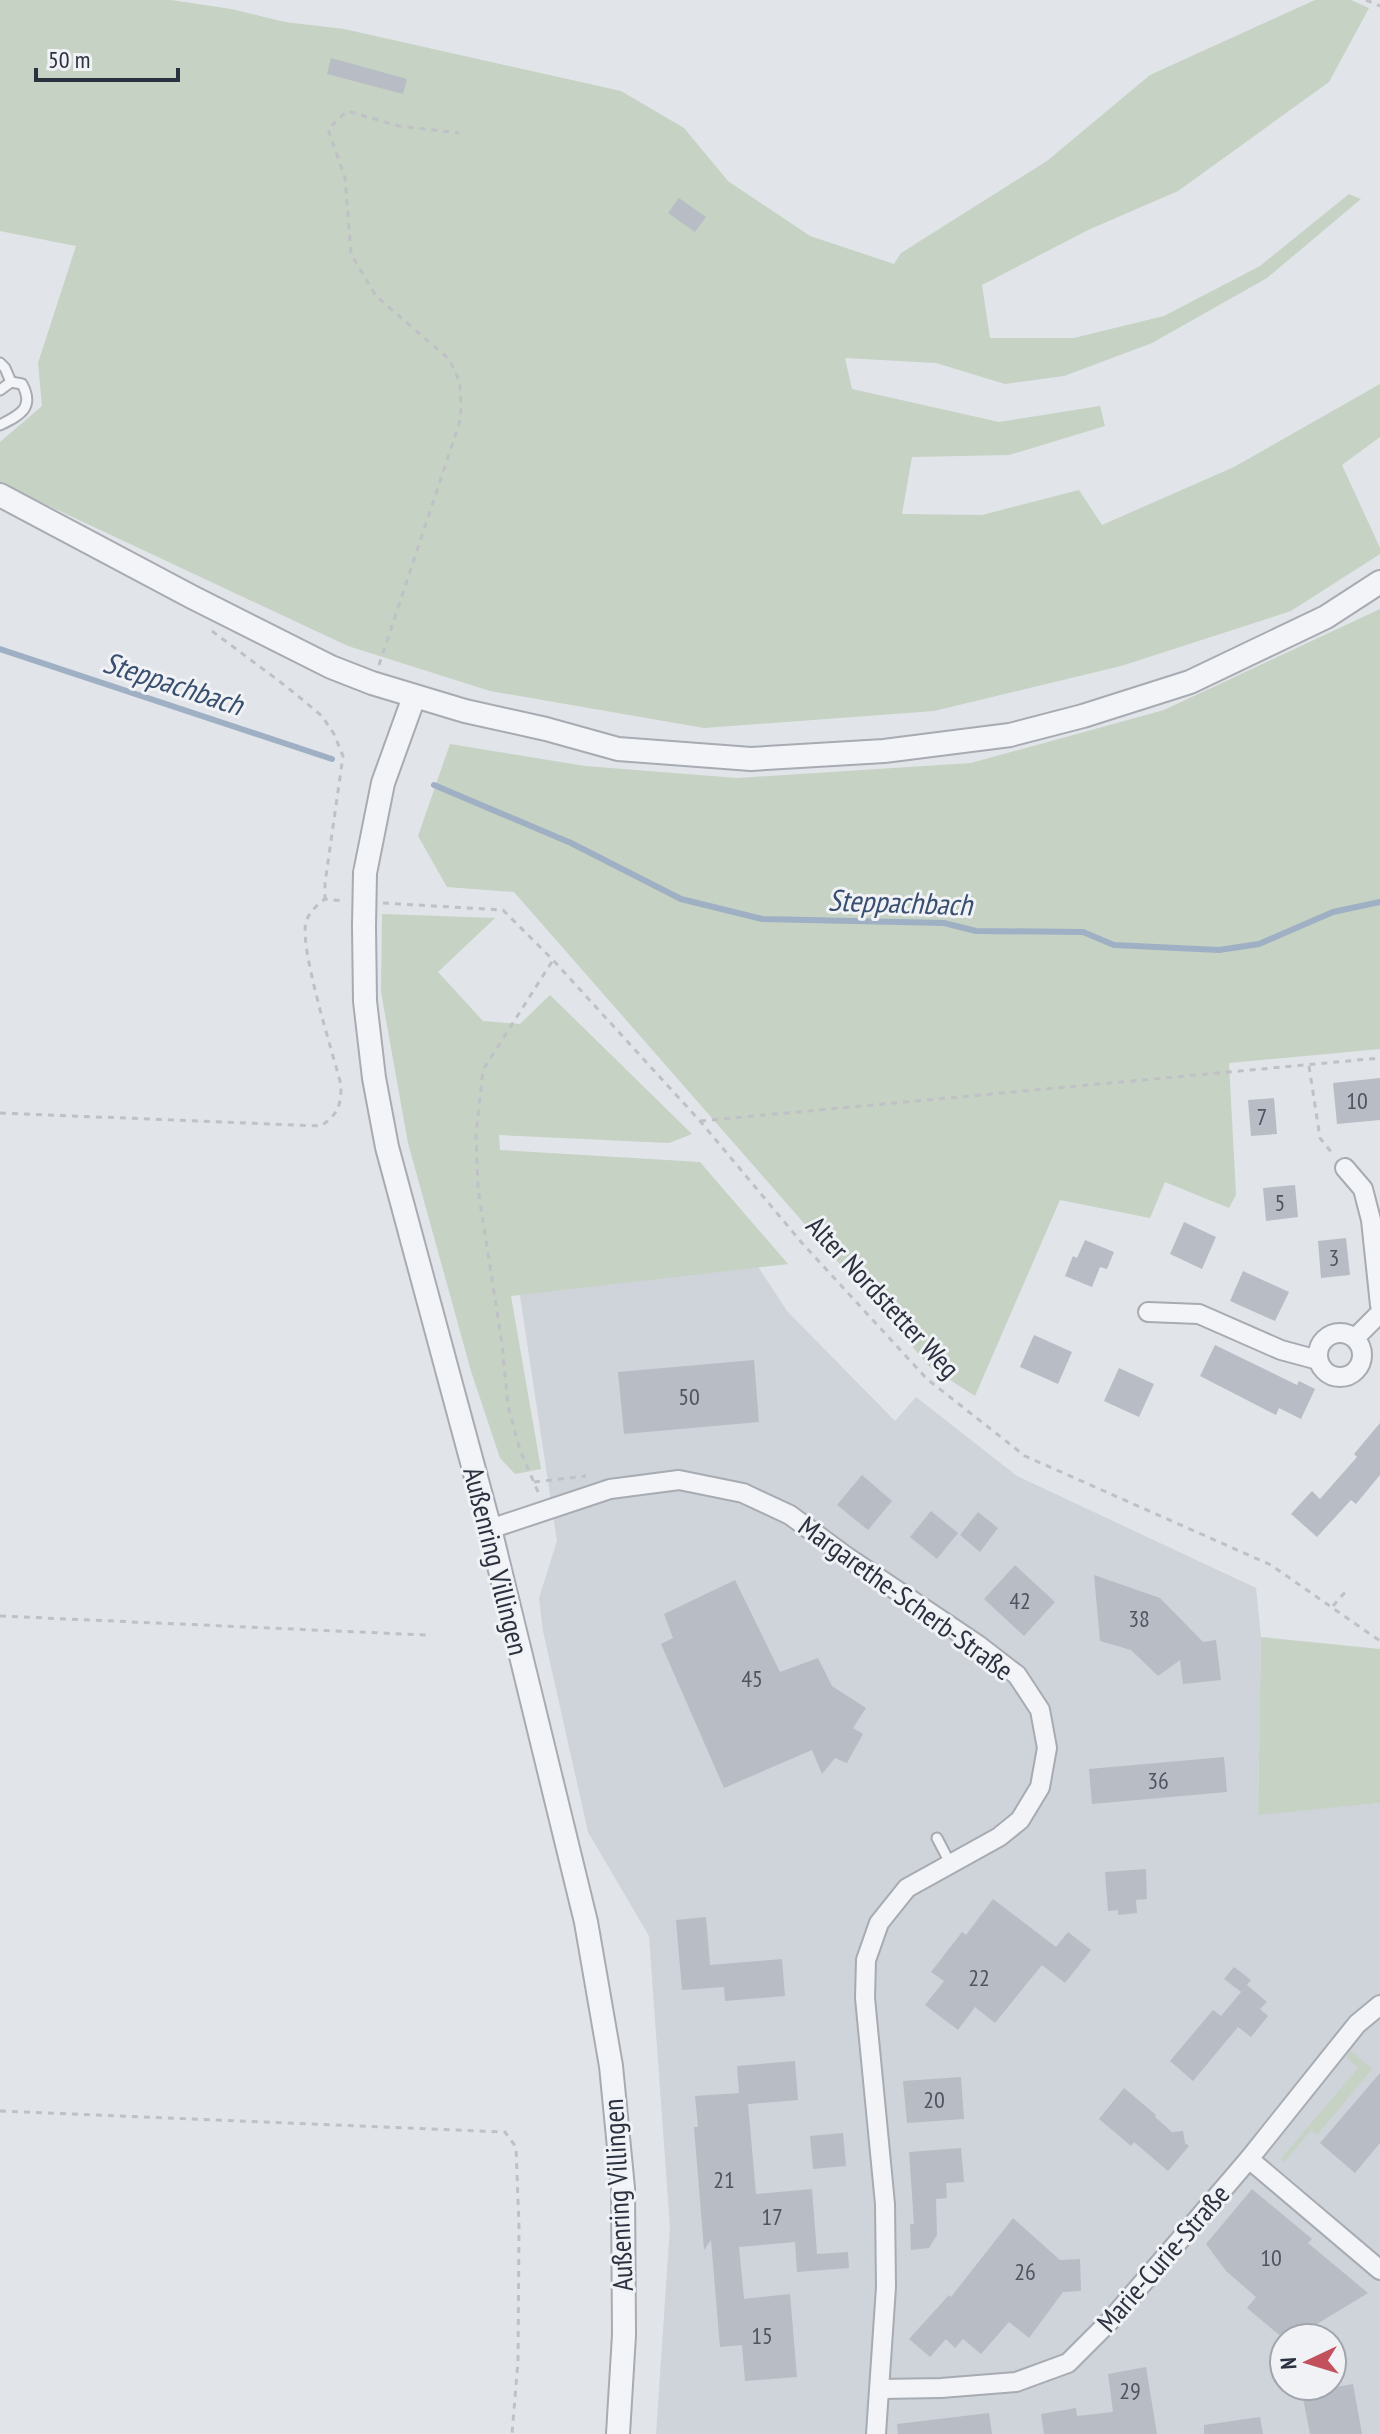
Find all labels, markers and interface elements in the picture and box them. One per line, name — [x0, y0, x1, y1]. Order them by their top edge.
scale bar — [36, 32, 178, 82]
text: 50 m — [48, 44, 90, 75]
water label: Steppachbach — [99, 642, 250, 724]
water label: Steppachbach — [827, 879, 975, 924]
house number: 10 — [1346, 1085, 1368, 1116]
house number: 7 — [1257, 1101, 1267, 1132]
house number: 5 — [1275, 1187, 1285, 1218]
street label: Alter Nordstetter Weg — [799, 1208, 968, 1386]
house number: 3 — [1329, 1242, 1339, 1273]
house number: 50 — [678, 1381, 700, 1412]
street label: Außenring Villingen — [455, 1463, 538, 1659]
street label: Margarethe-Scherb-Straße — [792, 1507, 1021, 1688]
house number: 42 — [1009, 1585, 1031, 1616]
house number: 38 — [1128, 1603, 1150, 1634]
house number: 45 — [741, 1663, 763, 1694]
house number: 36 — [1147, 1765, 1169, 1796]
house number: 22 — [968, 1962, 990, 1993]
house number: 20 — [923, 2084, 945, 2115]
street label: Außenring Villingen — [594, 2098, 641, 2292]
house number: 21 — [713, 2164, 735, 2195]
street label: Marie-Curie-Straße — [1088, 2176, 1237, 2339]
house number: 17 — [761, 2201, 783, 2232]
house number: 10 — [1260, 2242, 1282, 2273]
house number: 26 — [1014, 2256, 1036, 2287]
house number: 15 — [751, 2320, 773, 2351]
north arrow — [1268, 2322, 1348, 2402]
text: N — [1274, 2356, 1302, 2370]
house number: 29 — [1119, 2375, 1141, 2406]

